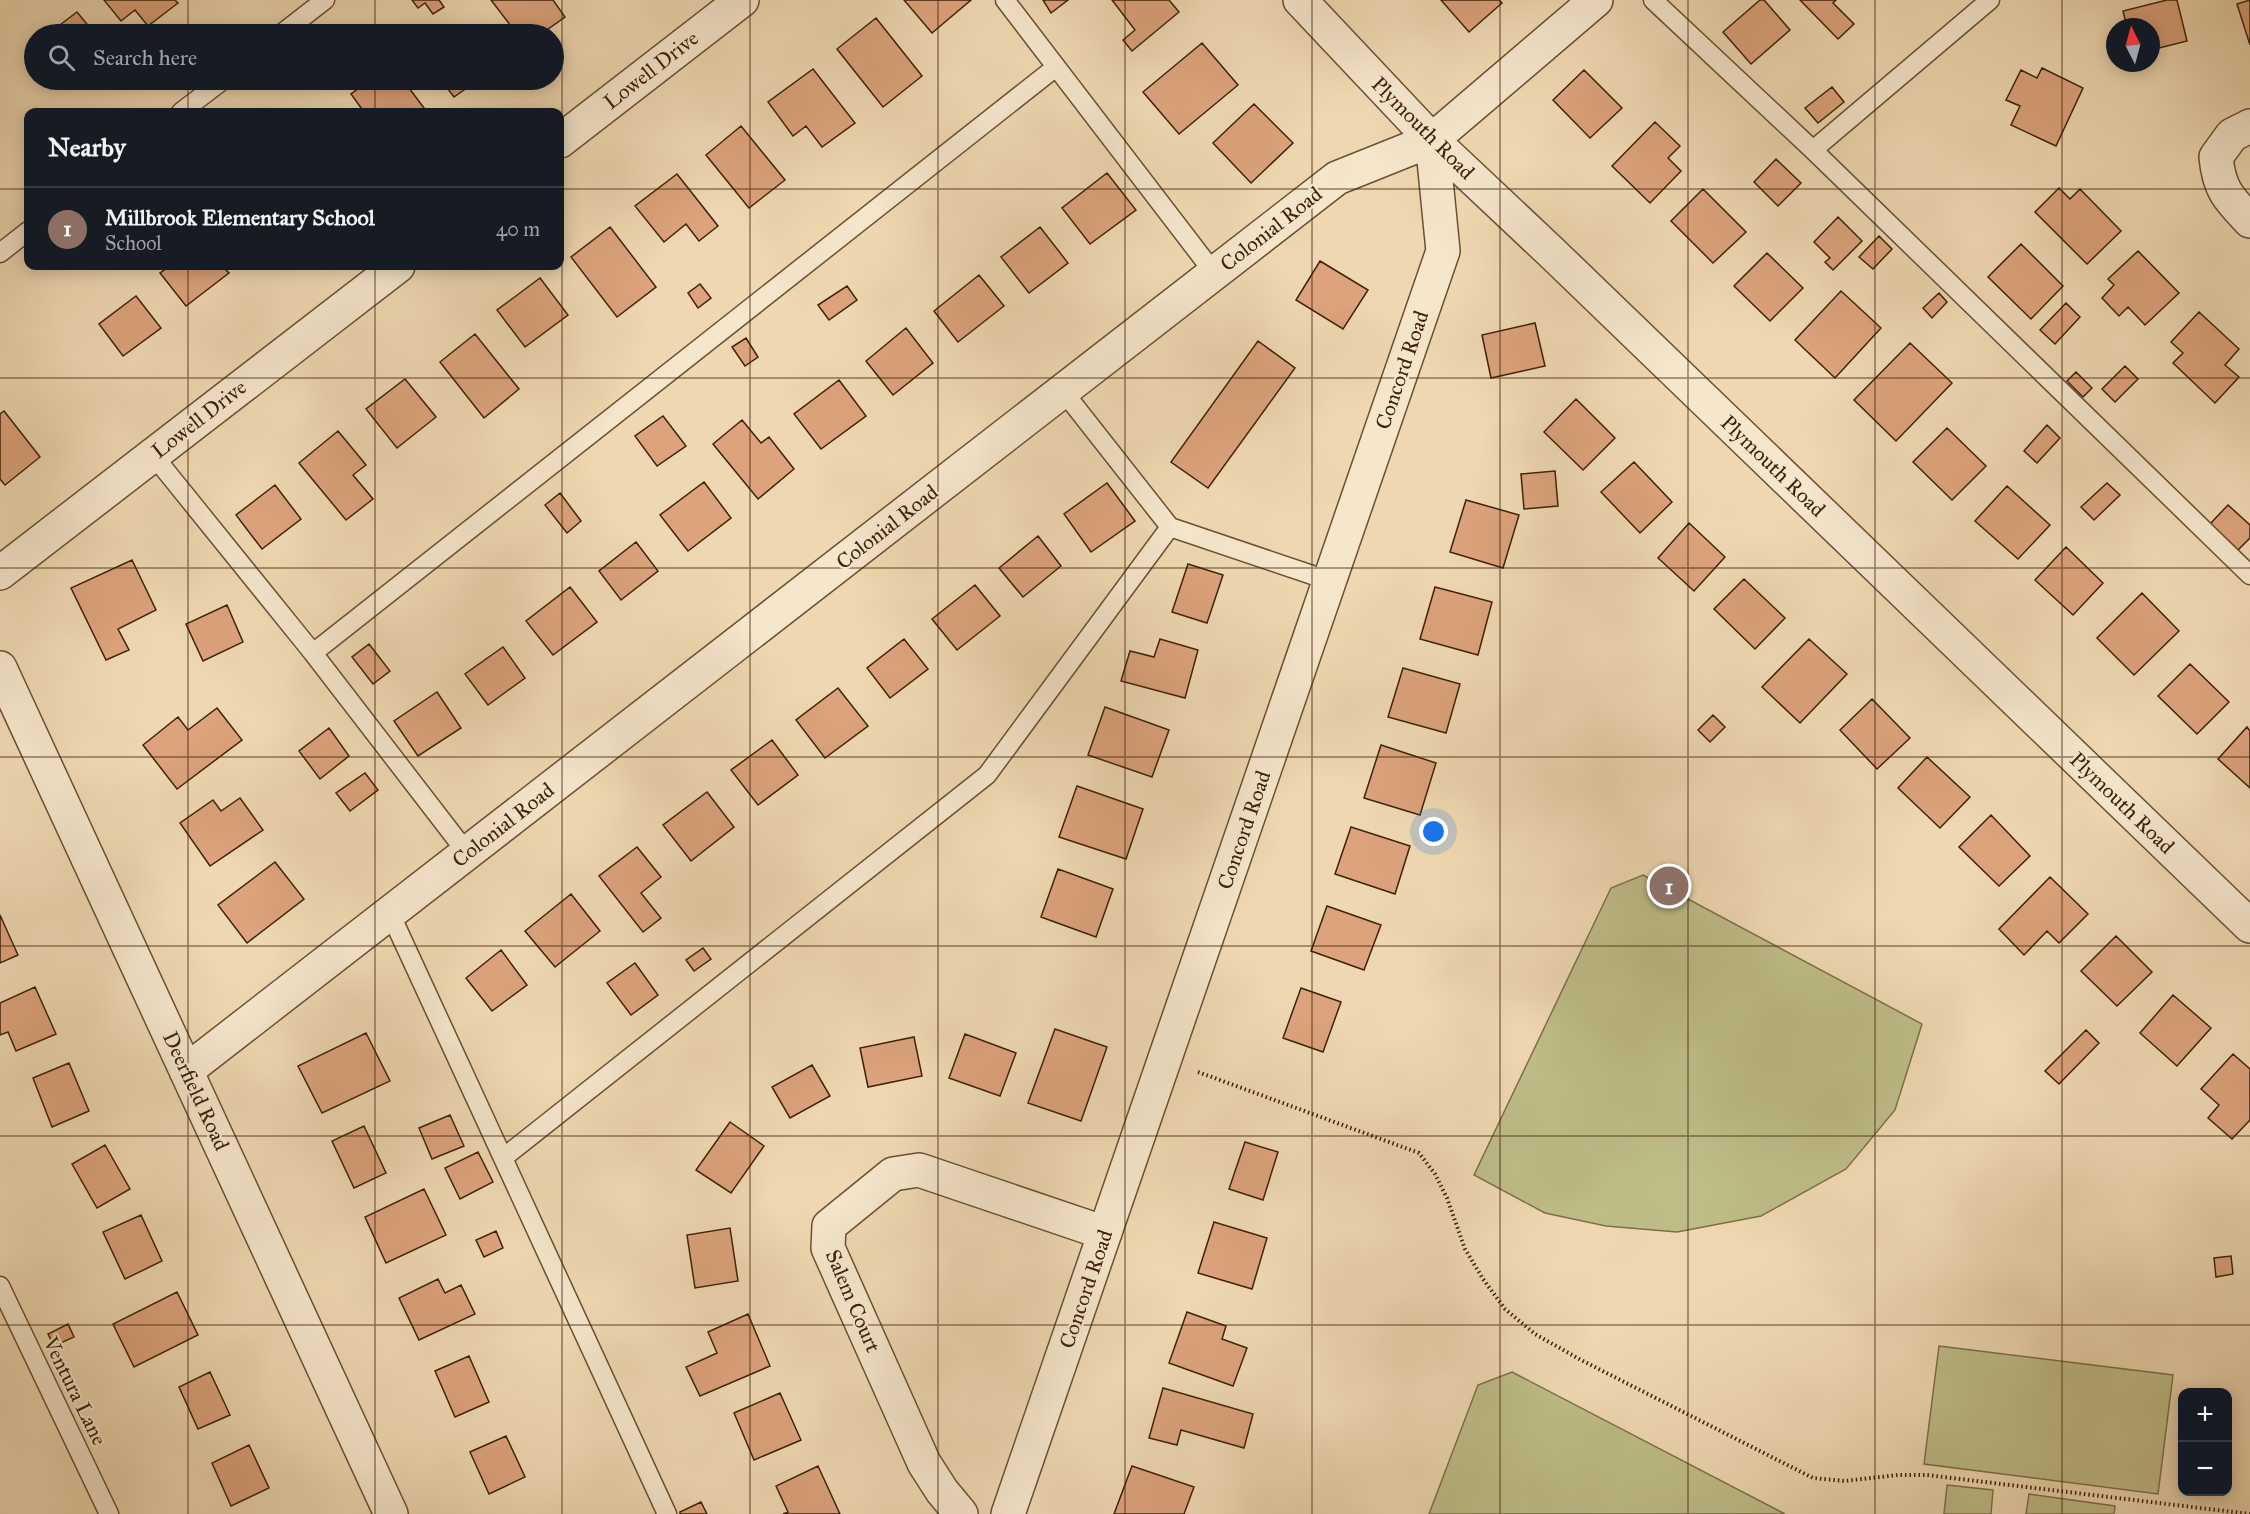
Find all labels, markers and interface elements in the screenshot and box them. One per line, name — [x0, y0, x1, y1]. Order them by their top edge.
north arrow — [2106, 18, 2160, 72]
search box — [24, 24, 564, 90]
street label: Lowell Drive — [598, 25, 704, 115]
icon: search — [45, 41, 78, 74]
text: Search here — [93, 44, 197, 71]
street label: Plymouth Road — [1366, 71, 1480, 185]
text: Nearby — [48, 131, 126, 163]
street label: Colonial Road — [1215, 181, 1328, 277]
text: Millbrook Elementary School — [105, 204, 375, 231]
text: 1 — [64, 217, 71, 241]
text: 40 m — [496, 217, 540, 241]
text: School — [105, 231, 162, 255]
street label: Concord Road — [1370, 307, 1435, 433]
street label: Lowell Drive — [146, 374, 252, 464]
street label: Plymouth Road — [1715, 410, 1831, 523]
street label: Colonial Road — [831, 479, 944, 575]
street label: Plymouth Road — [2064, 747, 2180, 860]
street label: Concord Road — [1212, 767, 1277, 893]
street label: Colonial Road — [447, 777, 560, 873]
your location — [1419, 817, 1448, 846]
pin: 1 — [1650, 864, 1688, 908]
street label: Deerfield Road — [157, 1027, 235, 1155]
street label: Concord Road — [1054, 1226, 1119, 1352]
street label: Salem Court — [820, 1246, 886, 1357]
street label: Ventura Lane — [37, 1332, 113, 1450]
map controls — [2178, 1388, 2232, 1496]
button: + — [2178, 1388, 2232, 1442]
button: − — [2178, 1442, 2232, 1496]

